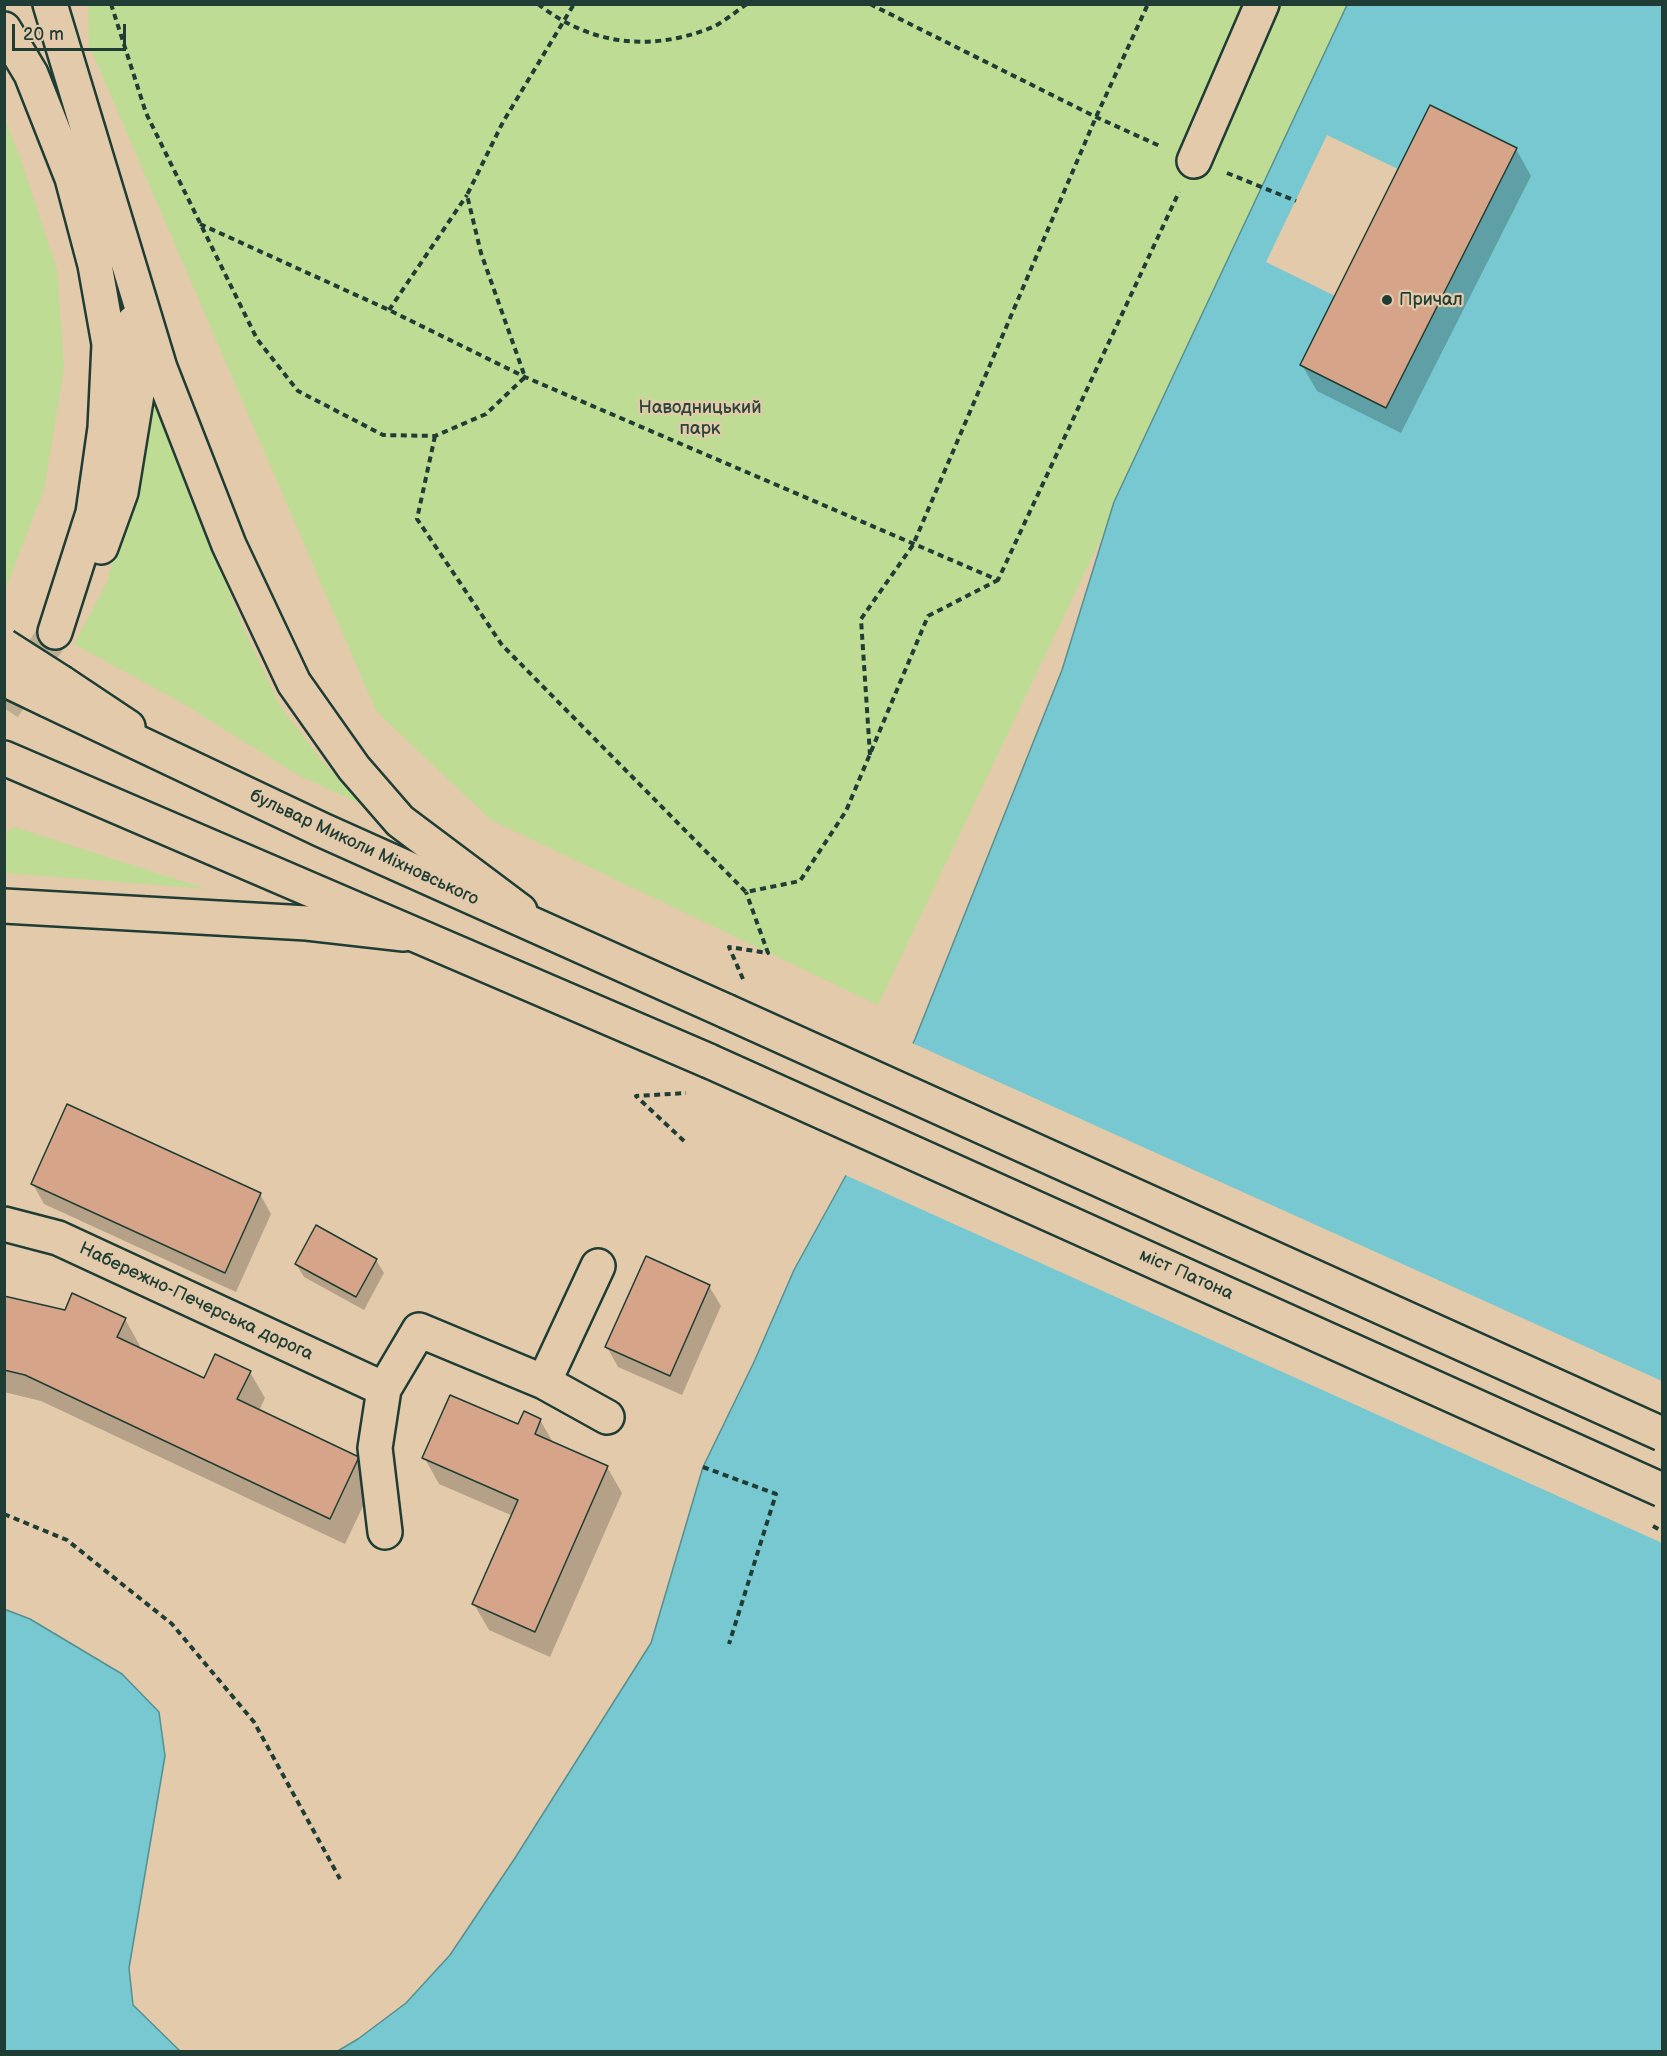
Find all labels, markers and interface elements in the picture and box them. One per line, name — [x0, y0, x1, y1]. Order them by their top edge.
scale bar — [15, 12, 129, 50]
text: 20 m — [23, 24, 64, 45]
place label: Причал — [1399, 289, 1463, 311]
marker: Причал — [1380, 293, 1394, 307]
park label: Наводницький парк — [639, 397, 761, 440]
street label: бульвар Миколи Міхновського — [246, 785, 482, 911]
street label: Набережно-Печерська дорога — [76, 1238, 316, 1366]
street label: міст Патона — [1136, 1245, 1236, 1305]

